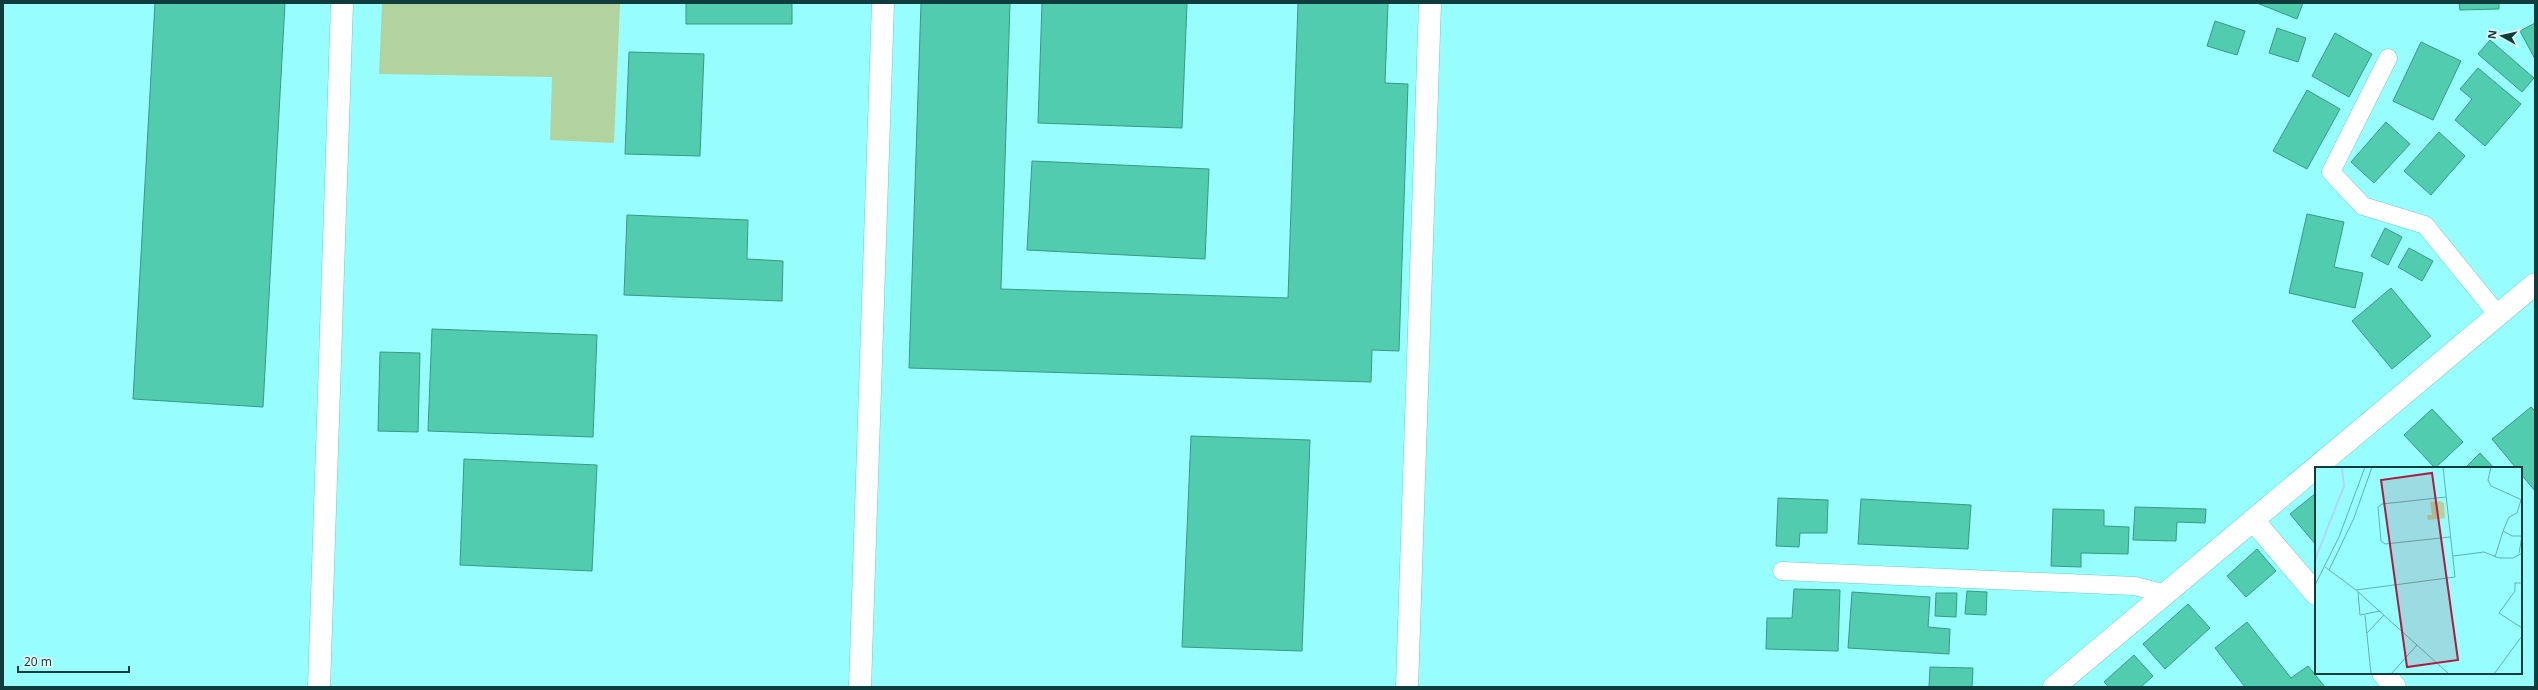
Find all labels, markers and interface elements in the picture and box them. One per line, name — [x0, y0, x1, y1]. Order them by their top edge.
north arrow — [2482, 16, 2522, 56]
text: N — [2484, 29, 2500, 40]
inset map — [2315, 467, 2522, 674]
scale bar — [18, 648, 129, 674]
text: 20 m — [24, 653, 52, 670]

